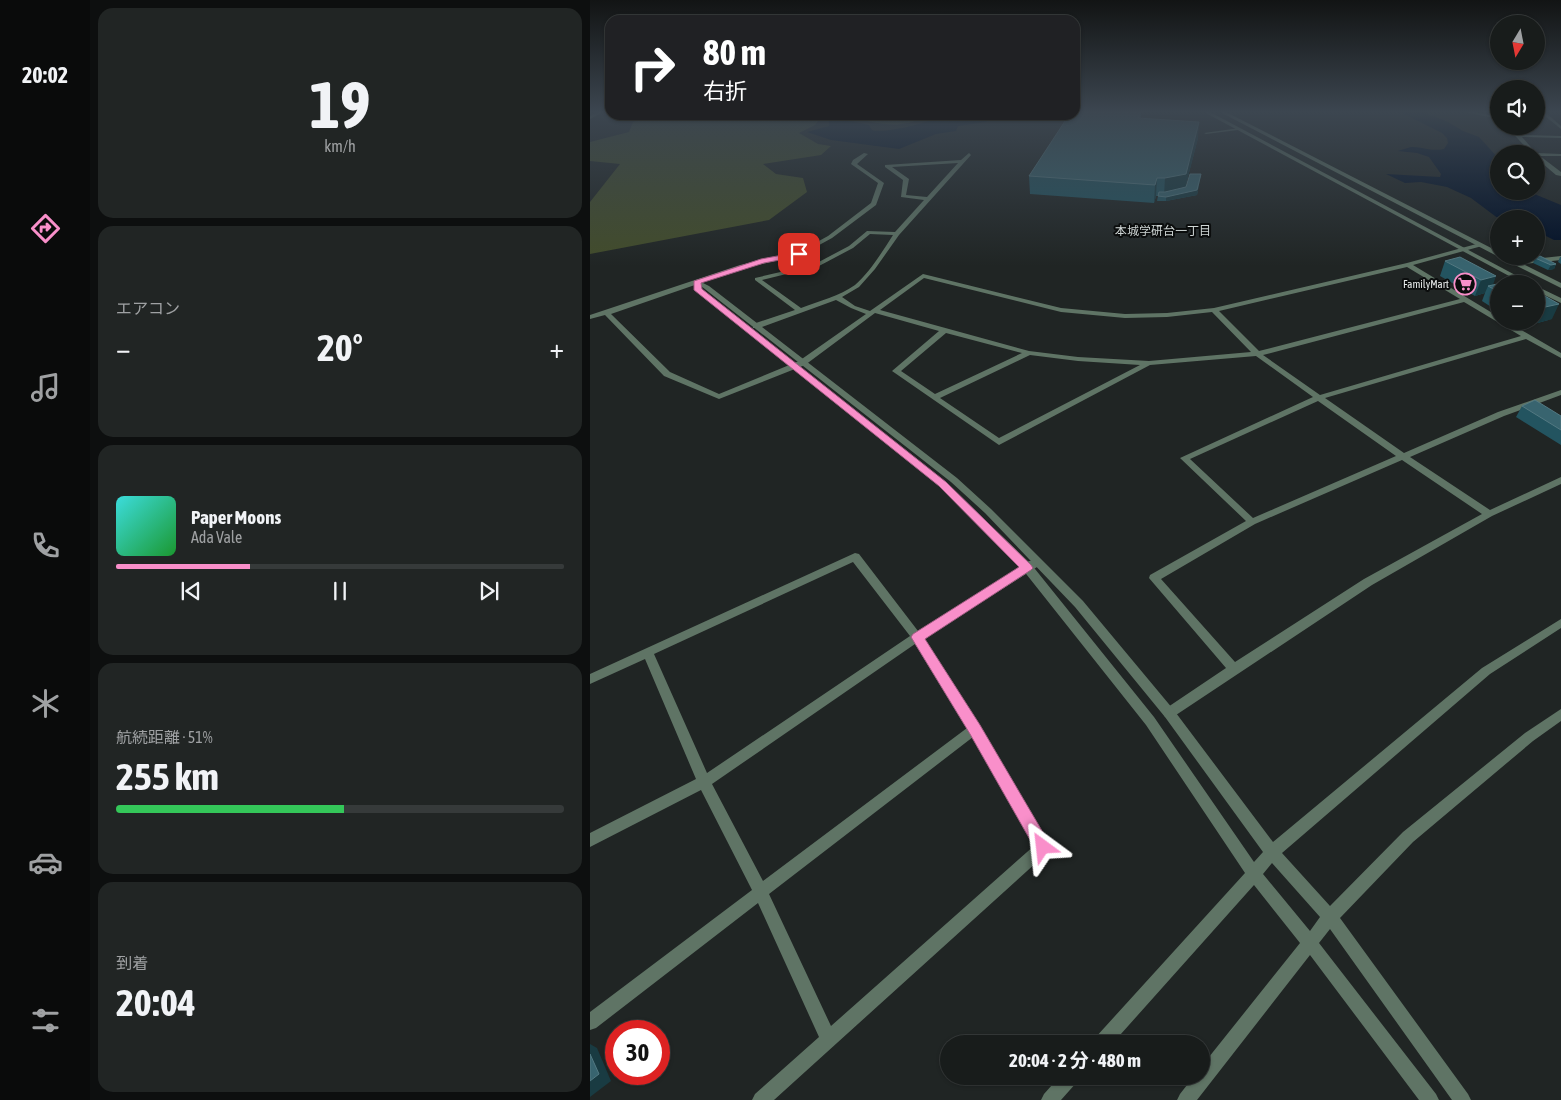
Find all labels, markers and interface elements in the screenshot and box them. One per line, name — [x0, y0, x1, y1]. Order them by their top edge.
north arrow — [1490, 15, 1545, 70]
map controls — [1490, 15, 1545, 330]
text: 80 m — [703, 32, 766, 72]
icon: right — [620, 35, 685, 100]
text: 20:02 — [22, 62, 68, 88]
text: 19 — [309, 67, 371, 142]
text: 右折 — [703, 78, 747, 104]
button: sound — [1490, 80, 1545, 135]
text: km/h — [324, 137, 356, 155]
button: search — [1490, 145, 1545, 200]
button: + — [1490, 210, 1545, 265]
icon: directions — [28, 211, 63, 246]
district label: 本城学研台一丁目 — [1115, 224, 1211, 238]
pin — [778, 233, 820, 275]
icon: arrive — [785, 240, 813, 268]
supermarket icon: FamilyMart — [1453, 272, 1477, 296]
button: − — [1490, 275, 1545, 330]
place label: FamilyMart — [1403, 278, 1449, 290]
text: エアコン — [116, 299, 180, 317]
text: 20° — [317, 326, 363, 369]
text: − — [116, 332, 131, 364]
text: + — [549, 332, 564, 364]
icon: music — [28, 370, 63, 405]
text: Paper Moons — [191, 506, 281, 528]
icon: phone — [28, 528, 63, 563]
text: Ada Vale — [191, 528, 242, 546]
icon: previous — [177, 577, 205, 605]
icon: pause — [326, 577, 354, 605]
icon: next — [475, 577, 503, 605]
icon: climate — [28, 686, 63, 721]
text: 航続距離 · 51% — [116, 728, 213, 746]
text: 255 km — [116, 755, 219, 798]
position arrow — [1016, 820, 1068, 872]
icon: car — [28, 845, 63, 880]
text: 到着 — [116, 954, 148, 972]
text: 20:04 — [116, 981, 196, 1024]
icon: filters — [28, 1003, 63, 1038]
speed limit sign: 30 — [605, 1020, 670, 1085]
text: 20:04 · 2 分 · 480 m — [1009, 1049, 1141, 1071]

